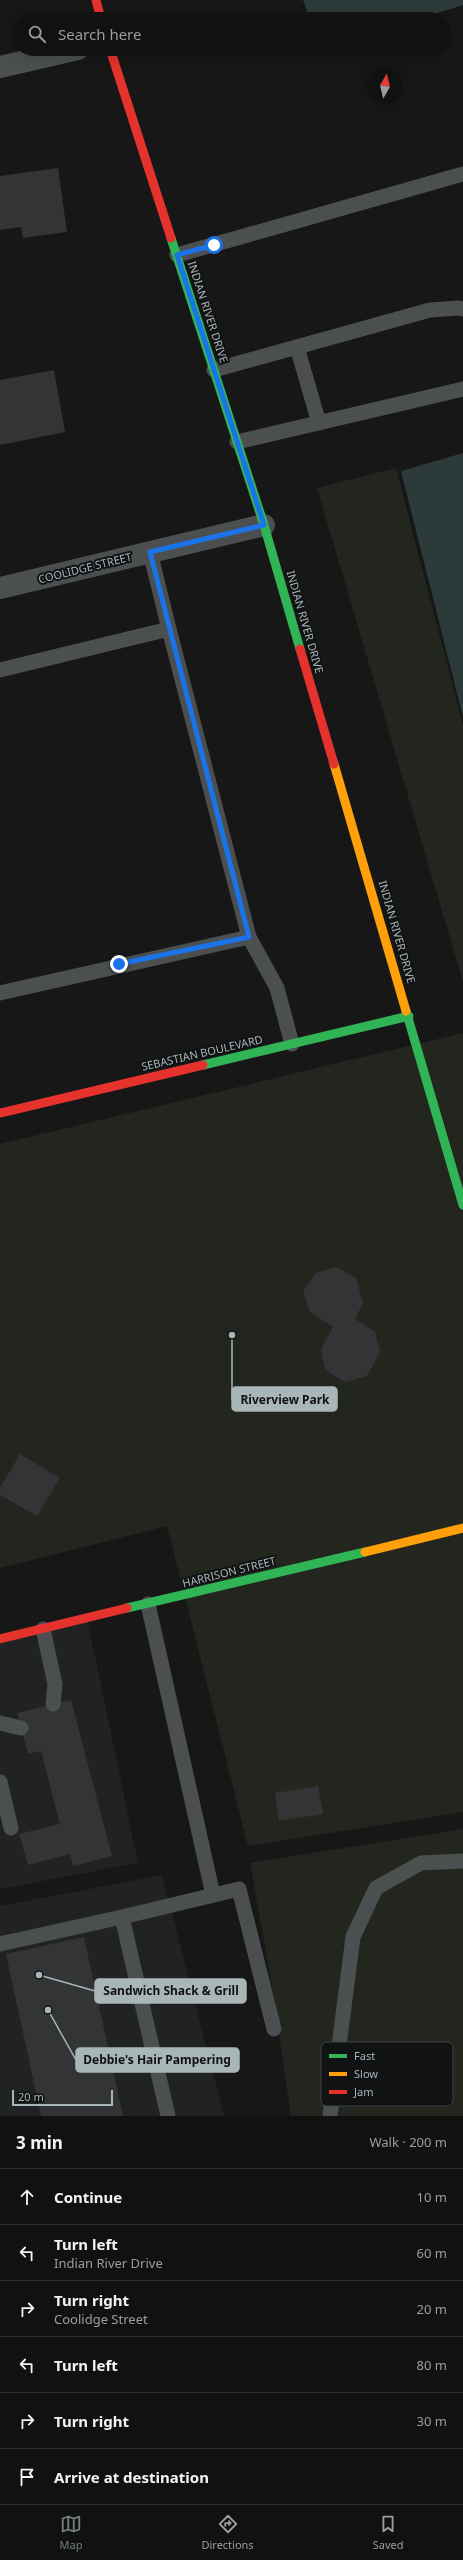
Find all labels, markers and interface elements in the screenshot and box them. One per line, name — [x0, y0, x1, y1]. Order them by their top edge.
search box — [12, 12, 451, 56]
icon: search — [26, 23, 48, 45]
text: Search here — [58, 24, 141, 44]
north arrow — [367, 68, 403, 104]
route start — [205, 236, 223, 254]
street label: INDIAN RIVER DRIVE — [185, 259, 232, 365]
street label: COOLIDGE STREET — [37, 549, 133, 586]
street label: INDIAN RIVER DRIVE — [284, 569, 327, 675]
street label: INDIAN RIVER DRIVE — [376, 879, 419, 985]
route end — [110, 955, 128, 973]
street label: SEBASTIAN BOULEVARD — [140, 1031, 264, 1074]
callout: Riverview Park — [232, 1387, 337, 1411]
text: Riverview Park — [240, 1391, 330, 1408]
street label: HARRISON STREET — [181, 1553, 277, 1590]
callout: Sandwich Shack & Grill — [95, 1979, 246, 2003]
text: Sandwich Shack & Grill — [103, 1982, 239, 1999]
legend — [321, 2042, 453, 2106]
callout: Debbie's Hair Pampering — [76, 2048, 239, 2072]
text: Fast — [354, 2048, 375, 2063]
text: Debbie's Hair Pampering — [83, 2051, 231, 2068]
text: Slow — [354, 2066, 378, 2081]
text: Jam — [353, 2084, 373, 2099]
scale bar — [12, 2088, 113, 2107]
text: 20 m — [18, 2089, 44, 2104]
text: 3 min — [16, 2131, 63, 2154]
text: Walk · 200 m — [369, 2133, 447, 2151]
icon: ahead — [16, 2186, 38, 2208]
text: Continue — [54, 2187, 122, 2207]
text: 10 m — [417, 2188, 447, 2206]
text: Turn left — [54, 2234, 118, 2254]
icon: left — [16, 2242, 38, 2264]
text: 60 m — [417, 2244, 447, 2262]
text: Indian River Drive — [54, 2254, 163, 2272]
text: Turn right — [54, 2290, 129, 2310]
icon: right — [16, 2298, 38, 2320]
text: 20 m — [417, 2300, 447, 2318]
text: Coolidge Street — [54, 2310, 148, 2328]
icon: left — [16, 2354, 38, 2376]
text: Turn left — [54, 2355, 118, 2375]
text: 80 m — [417, 2356, 447, 2374]
icon: right — [16, 2410, 38, 2432]
text: Turn right — [54, 2411, 129, 2431]
text: 30 m — [417, 2412, 447, 2430]
icon: arrive — [16, 2466, 38, 2488]
text: Arrive at destination — [54, 2467, 209, 2487]
tab: Map — [60, 2513, 82, 2552]
tab: Directions — [201, 2513, 254, 2552]
tab: Saved — [373, 2513, 403, 2552]

